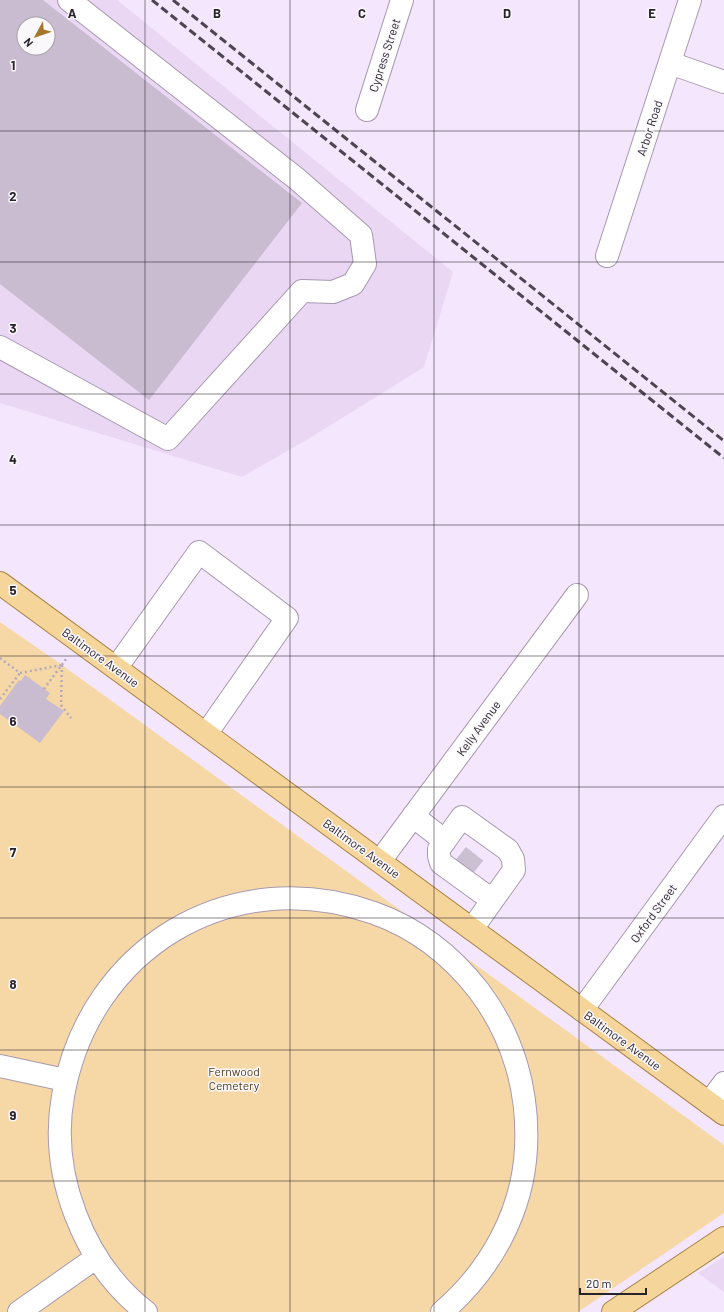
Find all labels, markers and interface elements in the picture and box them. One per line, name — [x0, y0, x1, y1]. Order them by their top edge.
text: A — [68, 5, 77, 21]
text: B — [213, 5, 221, 21]
text: C — [358, 5, 366, 21]
text: D — [503, 5, 511, 21]
text: E — [648, 5, 656, 21]
north arrow — [16, 16, 56, 56]
street label: Cypress Street — [366, 16, 402, 94]
text: N — [21, 36, 35, 50]
text: 1 — [11, 57, 15, 73]
street label: Arbor Road — [633, 98, 665, 158]
text: 2 — [9, 188, 17, 204]
text: 3 — [9, 320, 17, 336]
text: 4 — [9, 451, 17, 467]
text: 5 — [9, 582, 17, 598]
street label: Baltimore Avenue — [60, 624, 142, 690]
street label: Kelly Avenue — [453, 698, 503, 758]
text: 6 — [10, 713, 17, 729]
street label: Baltimore Avenue — [321, 815, 403, 881]
text: 7 — [10, 844, 17, 860]
street label: Oxford Street — [627, 881, 679, 945]
text: 8 — [9, 976, 17, 992]
street label: Baltimore Avenue — [582, 1007, 664, 1073]
park label: Fernwood Cemetery — [208, 1064, 260, 1092]
text: 9 — [10, 1107, 17, 1123]
scale bar — [580, 1270, 646, 1296]
text: 20 m — [586, 1276, 612, 1290]

